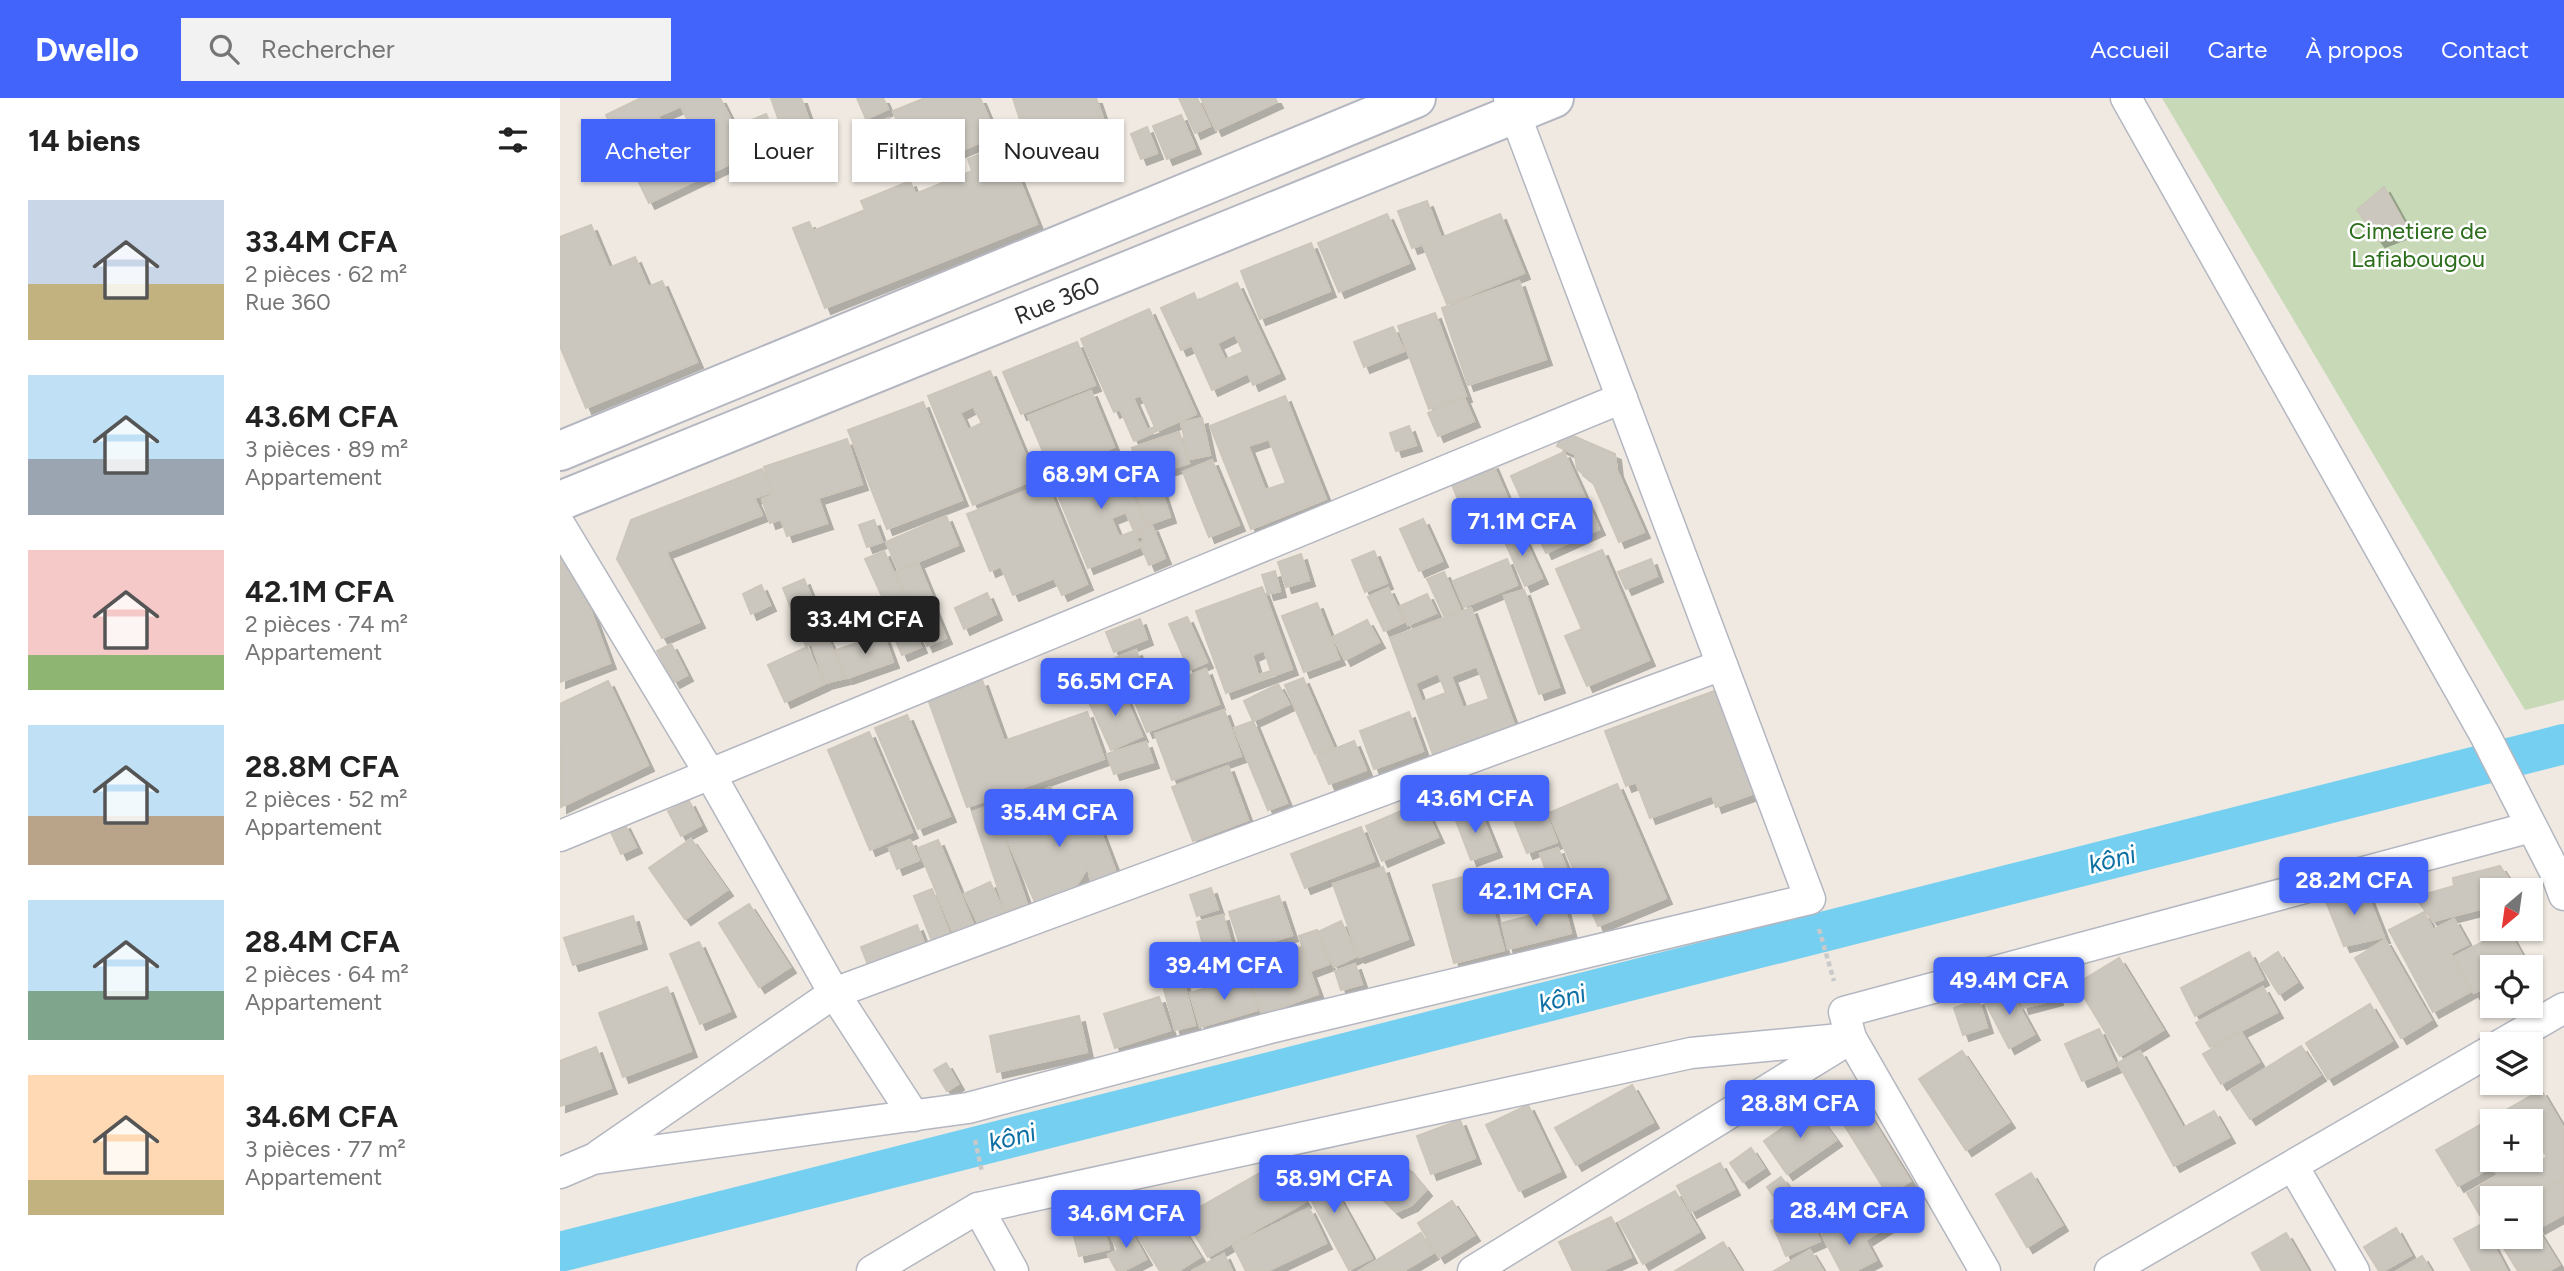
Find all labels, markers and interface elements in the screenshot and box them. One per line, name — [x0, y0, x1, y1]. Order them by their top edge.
search box — [181, 18, 671, 81]
text: Dwello — [35, 30, 139, 69]
icon: search — [205, 30, 243, 68]
text: Rechercher — [261, 33, 394, 65]
text: Accueil — [2090, 35, 2170, 64]
text: Carte — [2208, 35, 2267, 64]
text: À propos — [2305, 35, 2403, 64]
text: Contact — [2441, 35, 2529, 64]
chip: Acheter — [581, 119, 715, 182]
chip: Louer — [729, 119, 838, 182]
chip: Filtres — [852, 119, 965, 182]
chip: Nouveau — [979, 119, 1124, 182]
icon: filters — [494, 121, 532, 159]
text: 14 biens — [28, 122, 140, 159]
park label: Cimetiere de Lafiabougou — [2349, 216, 2487, 273]
text: 33.4M CFA — [245, 223, 397, 260]
icon: home — [84, 228, 168, 312]
text: 2 pièces · 62 m² — [245, 260, 407, 288]
street label: Rue 360 — [1010, 270, 1104, 330]
text: Rue 360 — [245, 288, 331, 316]
text: 43.6M CFA — [245, 398, 398, 435]
icon: home — [84, 403, 168, 487]
text: 3 pièces · 89 m² — [245, 435, 408, 463]
pin: 68.9M CFA — [1021, 452, 1181, 511]
text: 68.9M CFA — [1042, 460, 1160, 488]
text: Appartement — [245, 463, 382, 491]
pin: 71.1M CFA — [1442, 498, 1602, 558]
text: 71.1M CFA — [1468, 507, 1576, 535]
text: 42.1M CFA — [245, 573, 394, 610]
icon: home — [84, 578, 168, 662]
pin: 33.4M CFA — [785, 596, 945, 656]
text: 33.4M CFA — [807, 605, 923, 633]
text: 2 pièces · 74 m² — [245, 610, 408, 638]
text: Appartement — [245, 638, 382, 666]
pin: 56.5M CFA — [1035, 658, 1195, 718]
text: 56.5M CFA — [1057, 667, 1173, 695]
text: 28.8M CFA — [245, 748, 399, 785]
icon: home — [84, 753, 168, 837]
pin: 43.6M CFA — [1395, 776, 1555, 835]
text: 43.6M CFA — [1416, 784, 1534, 812]
text: 2 pièces · 52 m² — [245, 785, 408, 813]
pin: 35.4M CFA — [979, 790, 1139, 849]
text: 35.4M CFA — [1000, 798, 1118, 826]
text: Appartement — [245, 813, 382, 841]
water label: kôni — [2085, 837, 2140, 880]
pin: 28.2M CFA — [2274, 858, 2434, 917]
text: 28.2M CFA — [2295, 866, 2413, 894]
pin: 42.1M CFA — [1456, 868, 1616, 928]
text: 42.1M CFA — [1479, 877, 1593, 905]
north arrow — [2480, 878, 2543, 942]
map controls — [2480, 878, 2543, 1249]
text: 28.4M CFA — [245, 923, 400, 960]
icon: home — [84, 928, 168, 1012]
pin: 39.4M CFA — [1144, 942, 1304, 1002]
text: 39.4M CFA — [1165, 951, 1283, 979]
button: locate — [2480, 955, 2543, 1018]
pin: 49.4M CFA — [1929, 958, 2089, 1017]
text: 2 pièces · 64 m² — [245, 960, 409, 988]
text: 49.4M CFA — [1949, 966, 2069, 994]
water label: kôni — [1535, 976, 1590, 1019]
text: Appartement — [245, 988, 382, 1016]
button: layers — [2480, 1032, 2543, 1095]
pin: 28.8M CFA — [1720, 1080, 1880, 1140]
text: 28.8M CFA — [1741, 1089, 1859, 1117]
text: 34.6M CFA — [245, 1098, 398, 1135]
icon: home — [84, 1103, 168, 1187]
button: + — [2480, 1109, 2543, 1172]
water label: kôni — [985, 1115, 1040, 1158]
text: 3 pièces · 77 m² — [245, 1135, 406, 1163]
pin: 58.9M CFA — [1254, 1156, 1414, 1215]
text: Appartement — [245, 1163, 382, 1191]
text: 58.9M CFA — [1275, 1164, 1393, 1192]
button: − — [2480, 1186, 2543, 1249]
pin: 28.4M CFA — [1769, 1188, 1929, 1247]
pin: 34.6M CFA — [1046, 1190, 1206, 1250]
text: 28.4M CFA — [1790, 1196, 1908, 1224]
text: 34.6M CFA — [1067, 1199, 1185, 1227]

